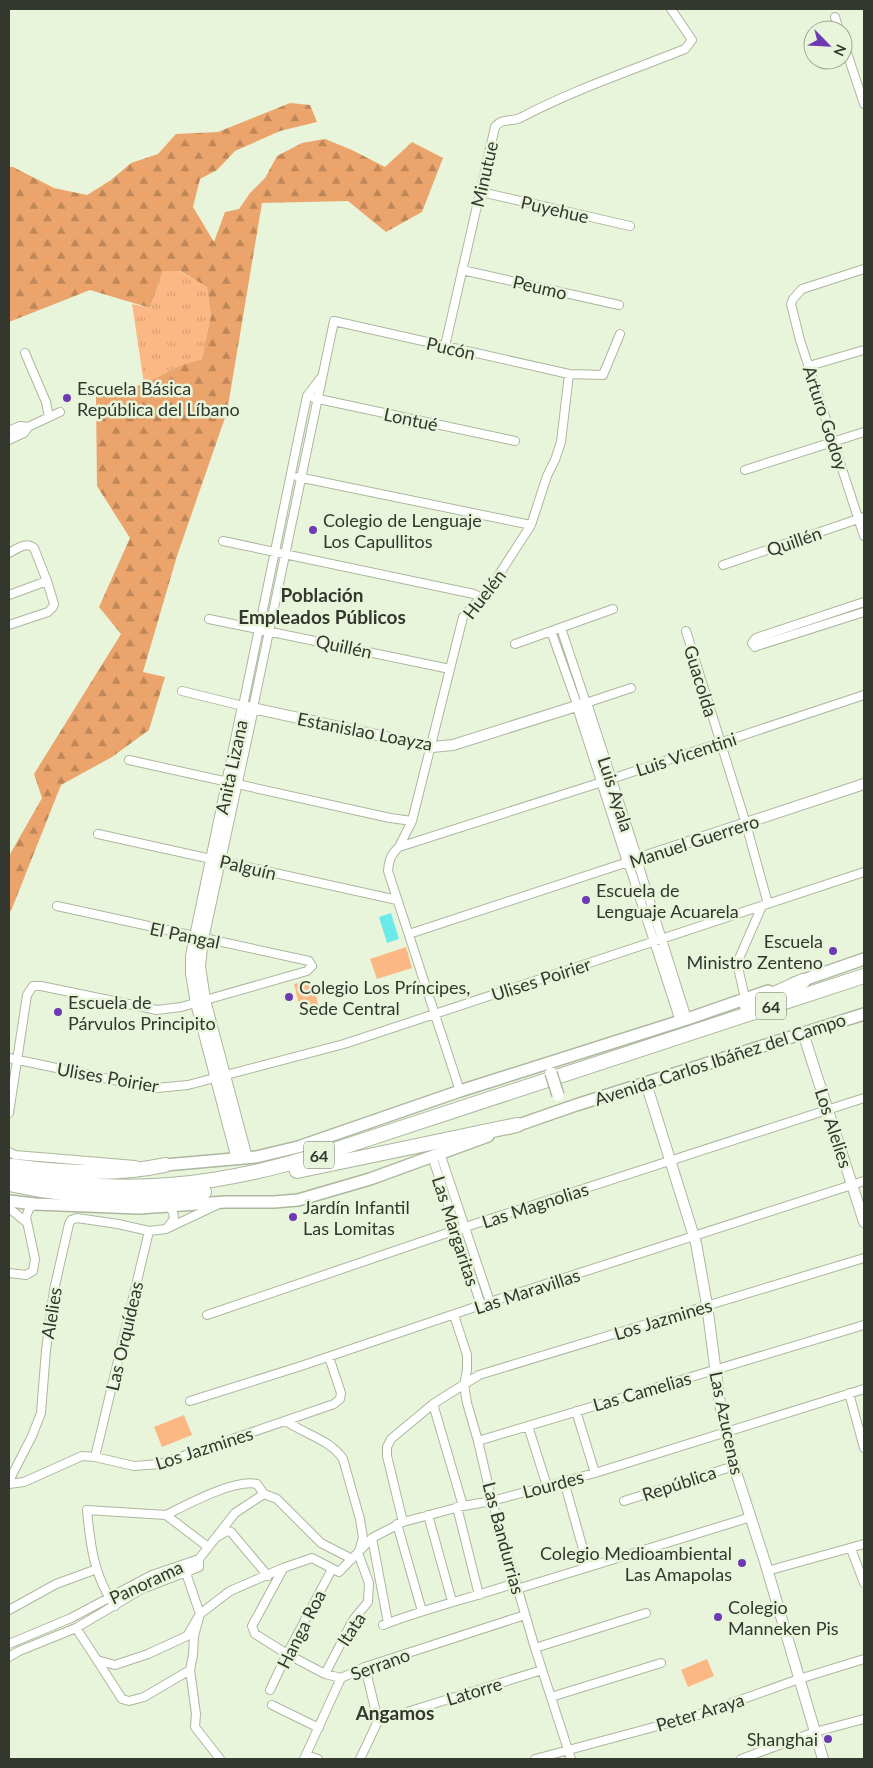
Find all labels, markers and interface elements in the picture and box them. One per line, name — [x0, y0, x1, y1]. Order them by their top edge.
north arrow — [803, 20, 853, 70]
text: N — [830, 42, 850, 59]
street label: Minutue — [466, 139, 502, 209]
street label: Puyehue — [519, 191, 591, 227]
street label: Peumo — [511, 270, 569, 304]
street label: Pucón — [424, 332, 478, 364]
street label: Arturo Godoy — [799, 363, 853, 474]
place label: Escuela Básica República del Líbano — [77, 377, 240, 420]
marker: Escuela Básica República del Líbano — [61, 392, 73, 404]
street label: Lontué — [382, 403, 440, 435]
place label: Colegio de Lenguaje Los Capullitos — [323, 509, 482, 552]
street label: Quillén — [764, 521, 824, 561]
marker: Colegio de Lenguaje Los Capullitos — [307, 524, 319, 536]
street label: Huelén — [458, 565, 510, 623]
district label: Población Empleados Públicos — [238, 583, 406, 628]
street label: Quillén — [314, 629, 374, 663]
street label: Guacolda — [680, 642, 722, 720]
street label: Estanislao Loayza — [295, 707, 435, 755]
street label: Anita Lizana — [210, 718, 252, 816]
street label: Luis Vicentini — [633, 727, 739, 781]
street label: Luis Ayala — [594, 754, 638, 834]
street label: Manuel Guerrero — [626, 810, 762, 872]
street label: Palguín — [218, 850, 278, 884]
place label: Escuela de Lenguaje Acuarela — [596, 879, 739, 922]
marker: Escuela de Lenguaje Acuarela — [580, 894, 592, 906]
street label: El Pangal — [148, 917, 222, 953]
place label: Escuela Ministro Zenteno — [687, 930, 823, 973]
marker: Escuela Ministro Zenteno — [827, 945, 839, 957]
street label: Ulises Poirier — [489, 952, 594, 1005]
place label: Colegio Los Príncipes, Sede Central — [299, 976, 470, 1019]
place label: Escuela de Párvulos Principito — [68, 991, 216, 1034]
marker: Colegio Los Príncipes, Sede Central — [283, 991, 295, 1003]
road number: 64 — [756, 992, 786, 1019]
marker: Escuela de Párvulos Principito — [52, 1006, 64, 1018]
street label: Avenida Carlos Ibáñez del Campo — [591, 1008, 849, 1110]
street label: Ulises Poirier — [55, 1057, 161, 1097]
street label: Los Alelies — [811, 1085, 857, 1171]
road number: 64 — [304, 1142, 334, 1168]
street label: Las Margaritas — [428, 1173, 484, 1289]
street label: Las Magnolias — [479, 1177, 591, 1233]
place label: Jardín Infantil Las Lomitas — [303, 1196, 410, 1239]
marker: Jardín Infantil Las Lomitas — [287, 1211, 299, 1223]
street label: Las Maravillas — [471, 1263, 583, 1318]
street label: Las Orquídeas — [101, 1279, 147, 1393]
street label: Alelies — [36, 1286, 66, 1340]
street label: Los Jazmines — [611, 1294, 715, 1344]
street label: Las Camelias — [590, 1366, 694, 1416]
street label: Las Azucenas — [705, 1369, 749, 1477]
street label: Los Jazmines — [152, 1422, 256, 1474]
street label: República — [639, 1461, 719, 1505]
street label: Lourdes — [520, 1465, 586, 1503]
street label: Las Bandurrias — [478, 1479, 530, 1597]
place label: Colegio Medioambiental Las Amapolas — [540, 1542, 732, 1585]
street label: Panorama — [106, 1555, 186, 1609]
marker: Colegio Medioambiental Las Amapolas — [736, 1557, 748, 1569]
street label: Hanga Roa — [272, 1586, 330, 1672]
place label: Colegio Manneken Pis — [728, 1596, 839, 1639]
street label: Itata — [332, 1608, 370, 1650]
marker: Colegio Manneken Pis — [712, 1611, 724, 1623]
street label: Serrano — [347, 1643, 413, 1685]
street label: Latorre — [444, 1672, 504, 1710]
street label: Peter Araya — [653, 1688, 747, 1736]
district label: Angamos — [355, 1701, 434, 1724]
place label: Shanghai — [747, 1728, 818, 1750]
marker: Shanghai — [822, 1733, 834, 1745]

